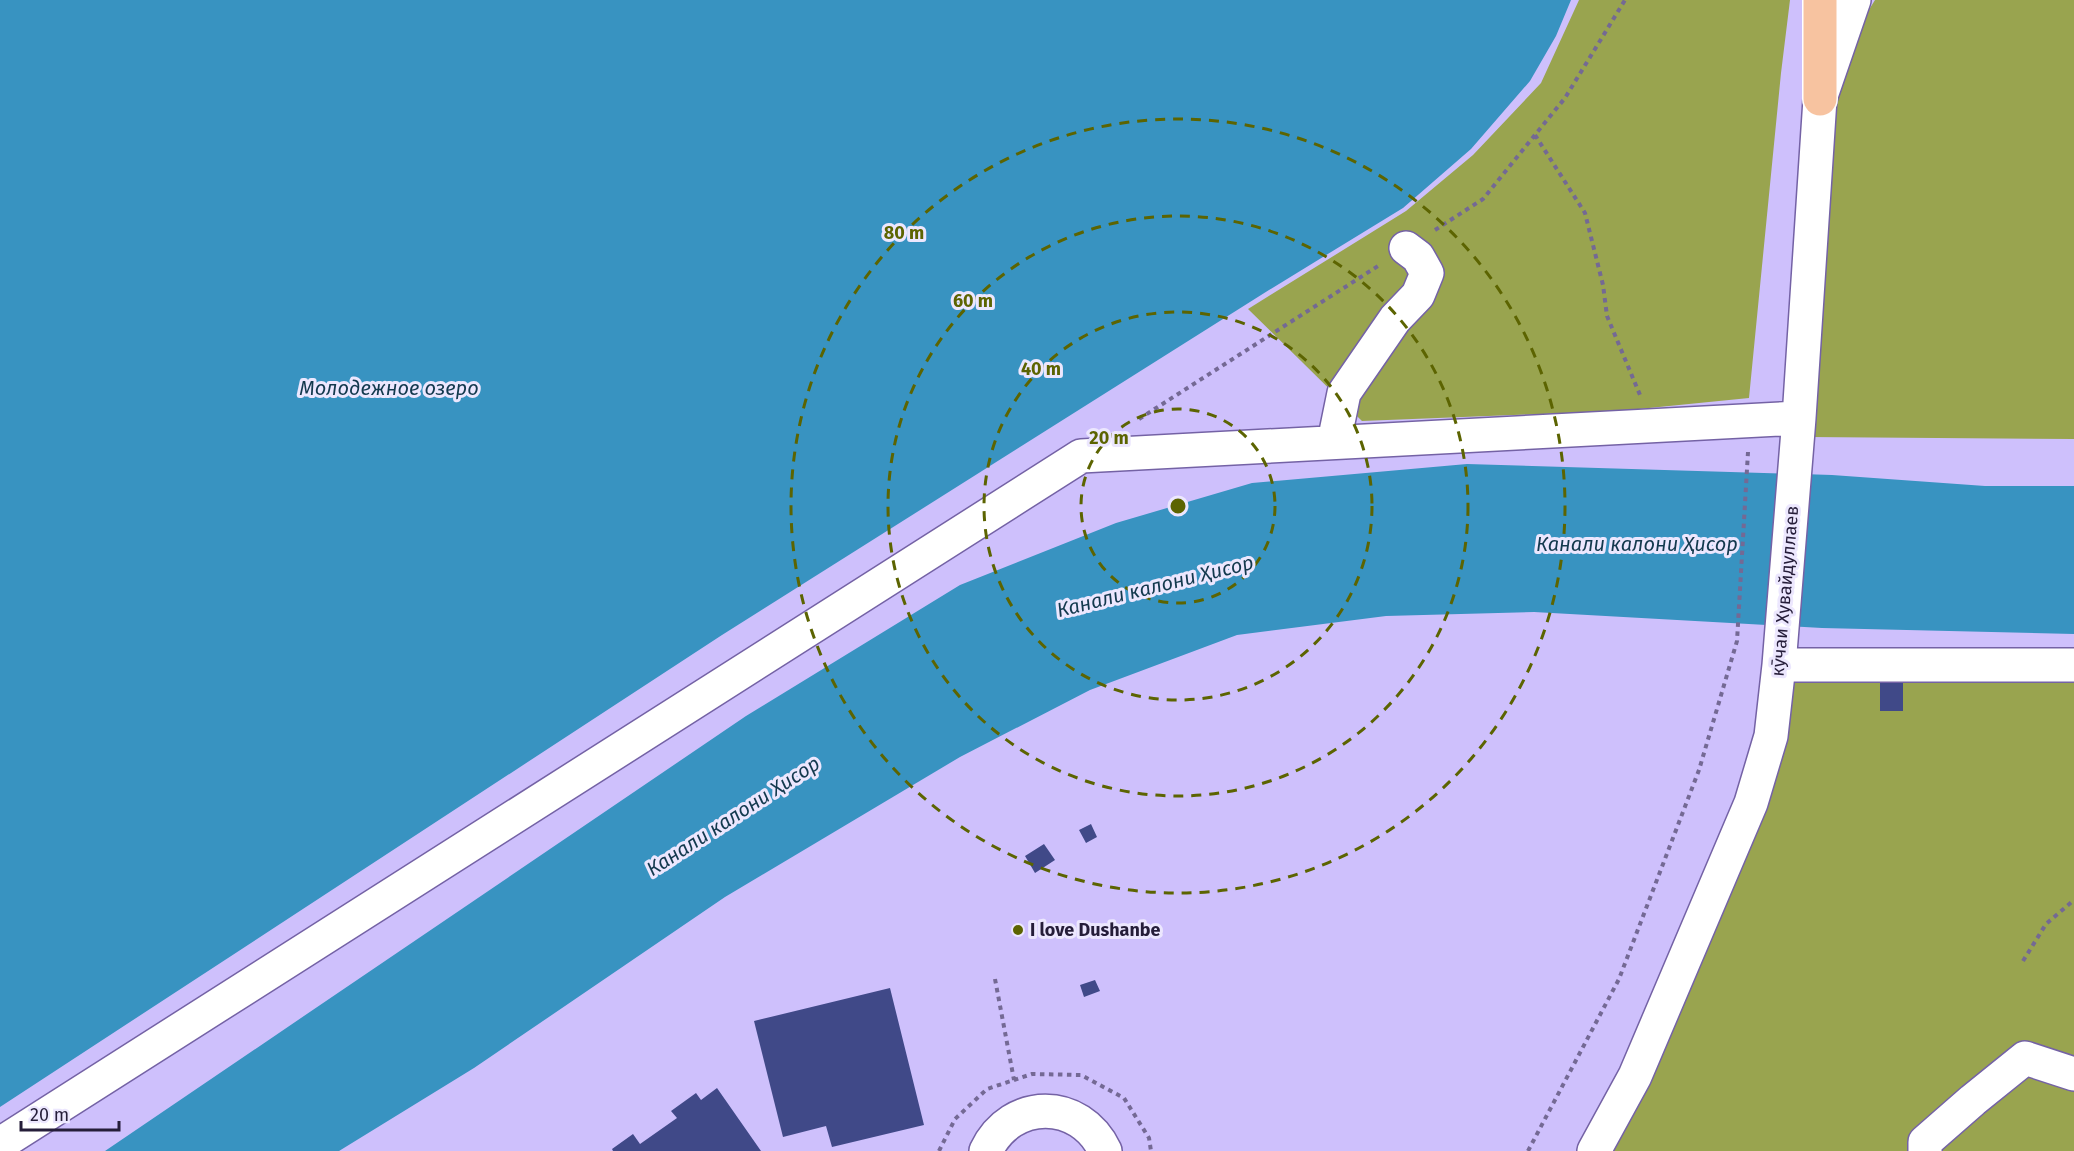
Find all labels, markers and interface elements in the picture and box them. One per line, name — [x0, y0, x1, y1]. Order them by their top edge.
text: 80 m — [884, 222, 924, 244]
text: 60 m — [953, 290, 993, 312]
text: 40 m — [1021, 358, 1061, 380]
water label: Молодежное озеро — [299, 376, 479, 400]
text: 20 m — [1089, 427, 1129, 449]
centre of rings — [1168, 496, 1188, 516]
street label: кӯчаи Хувайдуллаев — [1767, 505, 1803, 677]
water label: Канали калони Ҳисор — [1536, 532, 1738, 556]
water label: Канали калони Ҳисор — [1054, 550, 1256, 622]
water label: Канали калони Ҳисор — [642, 751, 824, 881]
place label: I love Dushanbe — [1030, 919, 1161, 941]
marker: I love Dushanbe — [1011, 923, 1025, 937]
scale bar — [21, 1094, 118, 1132]
text: 20 m — [30, 1104, 69, 1126]

